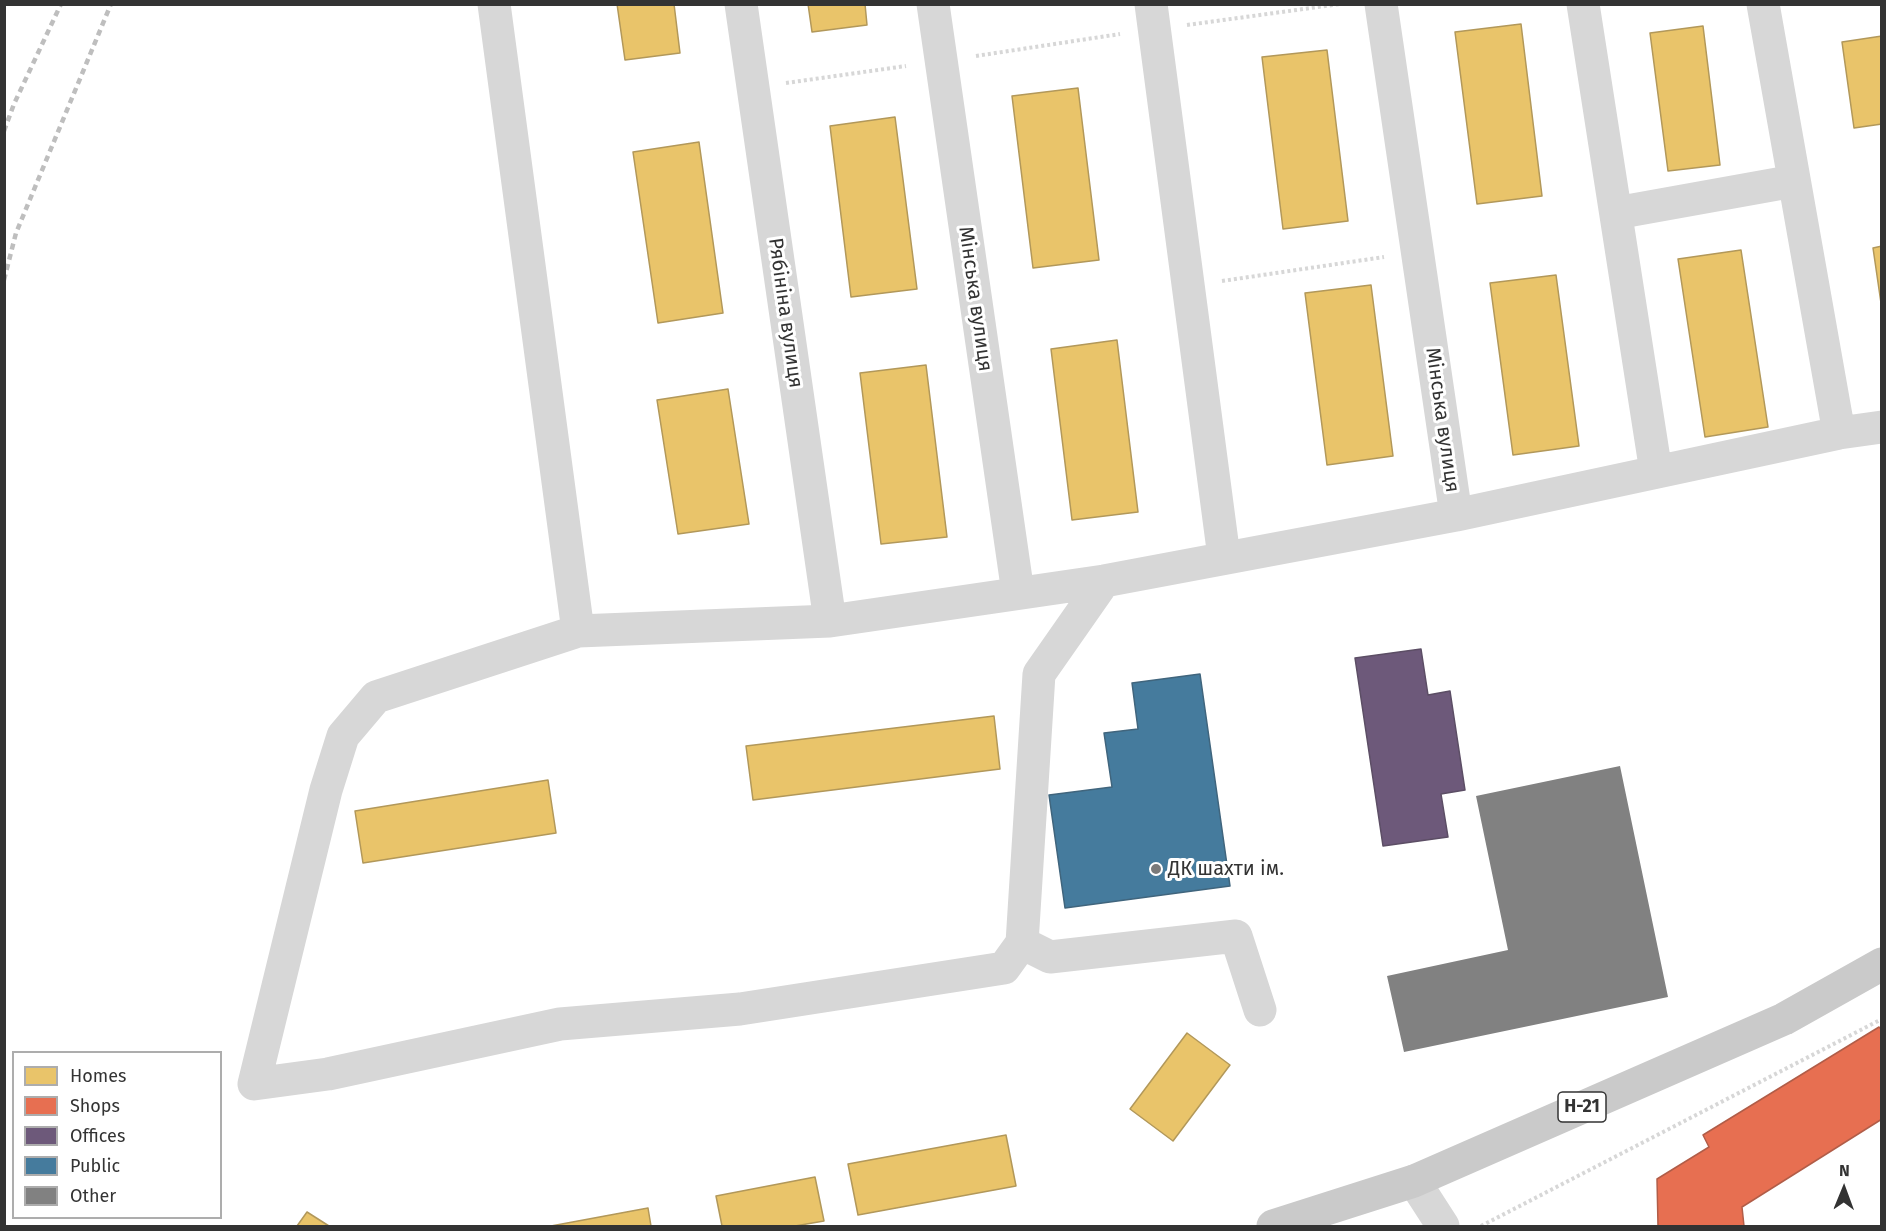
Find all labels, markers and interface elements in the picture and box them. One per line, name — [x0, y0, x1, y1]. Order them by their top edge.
street label: Мінська вулиця — [953, 225, 997, 373]
street label: Рябініна вулиця — [763, 236, 807, 390]
street label: Мінська вулиця — [1420, 346, 1464, 494]
place label: ДК шахти ім. — [1168, 857, 1284, 881]
marker: ДК шахти ім. — [1149, 862, 1163, 876]
legend — [12, 1051, 222, 1219]
text: Homes — [70, 1065, 126, 1087]
road number: Н-21 — [1558, 1092, 1606, 1122]
text: Shops — [70, 1095, 120, 1117]
text: Offices — [70, 1125, 125, 1147]
text: Public — [70, 1155, 120, 1177]
north arrow — [1814, 1159, 1874, 1219]
text: N — [1839, 1161, 1850, 1180]
text: Other — [70, 1185, 116, 1207]

